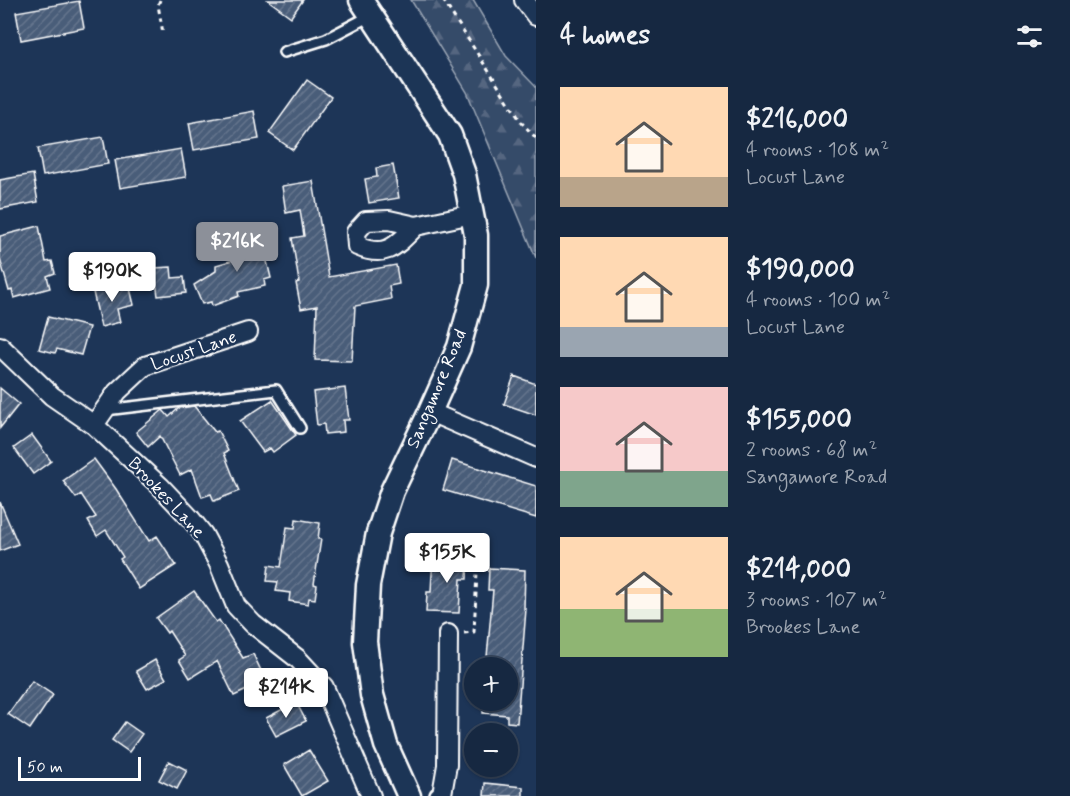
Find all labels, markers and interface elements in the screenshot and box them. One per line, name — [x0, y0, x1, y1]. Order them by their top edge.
text: 4 homes — [560, 19, 650, 53]
icon: filters — [1013, 20, 1046, 53]
text: $216,000 — [746, 103, 848, 137]
icon: home — [608, 111, 680, 183]
text: 4 rooms · 108 m² — [746, 137, 889, 164]
text: Locust Lane — [746, 164, 845, 191]
pin: $216K — [195, 222, 279, 273]
text: $216K — [210, 228, 264, 255]
pin: $190K — [70, 252, 154, 303]
text: $190,000 — [746, 253, 855, 287]
text: $190K — [83, 258, 141, 285]
icon: home — [608, 261, 680, 333]
text: 4 rooms · 100 m² — [746, 287, 890, 314]
text: Locust Lane — [746, 314, 845, 341]
street label: Locust Lane — [148, 325, 240, 377]
street label: Sangamore Road — [401, 326, 474, 453]
text: $155,000 — [746, 403, 852, 437]
icon: home — [608, 411, 680, 483]
text: 2 rooms · 68 m² — [746, 437, 877, 464]
street label: Brookes Lane — [122, 452, 210, 544]
text: Sangamore Road — [746, 464, 887, 491]
pin: $155K — [405, 533, 489, 584]
text: $155K — [419, 539, 475, 566]
text: $214,000 — [746, 553, 851, 587]
icon: home — [608, 561, 680, 633]
text: 3 rooms · 107 m² — [746, 587, 887, 614]
text: Brookes Lane — [746, 614, 860, 641]
map controls — [464, 657, 518, 777]
button: + — [464, 657, 518, 711]
pin: $214K — [244, 668, 328, 719]
text: $214K — [258, 674, 314, 701]
button: − — [464, 723, 518, 777]
scale bar — [18, 754, 141, 782]
text: 50 m — [27, 757, 63, 778]

